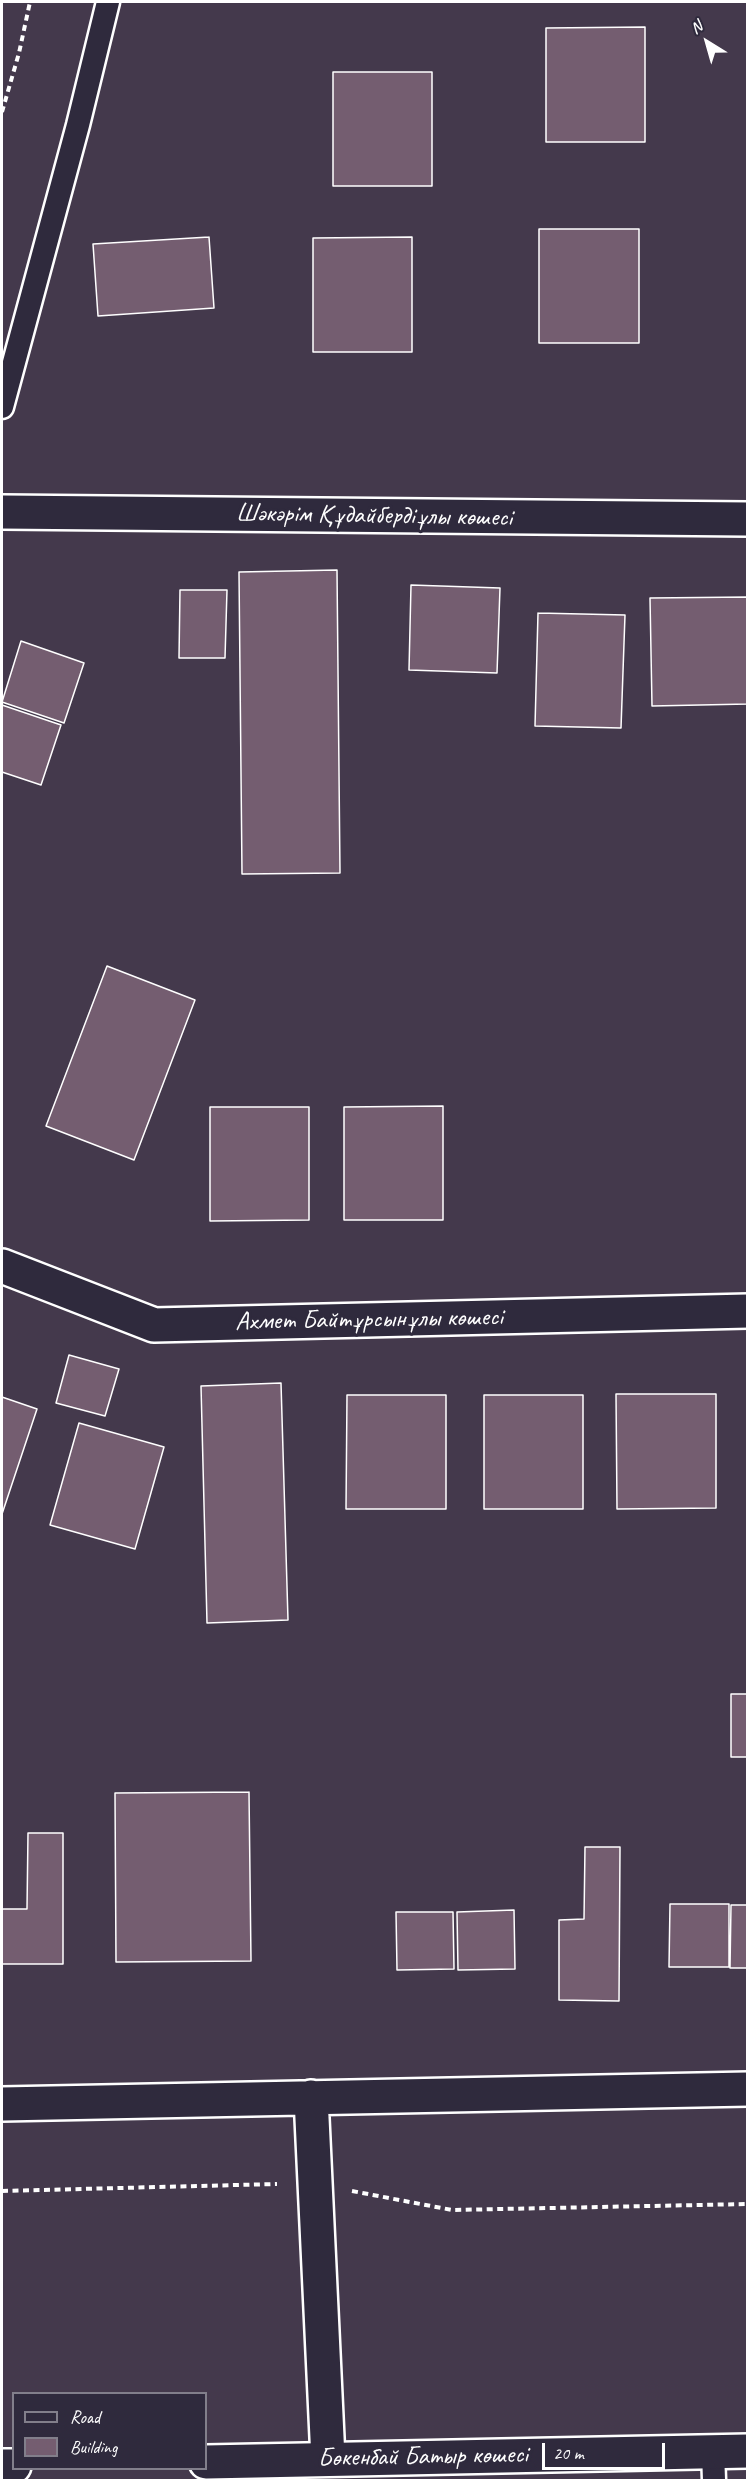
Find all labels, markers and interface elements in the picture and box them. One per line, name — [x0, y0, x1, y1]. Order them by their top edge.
north arrow — [677, 12, 737, 72]
text: N — [686, 17, 706, 39]
street label: Шәкәрім Құдайбердіұлы көшесі — [236, 498, 512, 534]
street label: Ахмет Байтұрсынұлы көшесі — [235, 1302, 503, 1338]
legend — [12, 2392, 207, 2470]
text: Road — [70, 2406, 100, 2428]
scale bar — [545, 2431, 668, 2469]
text: Building — [70, 2436, 117, 2458]
street label: Бөкенбай Батыр көшесі — [318, 2440, 528, 2474]
text: 20 m — [553, 2442, 584, 2464]

